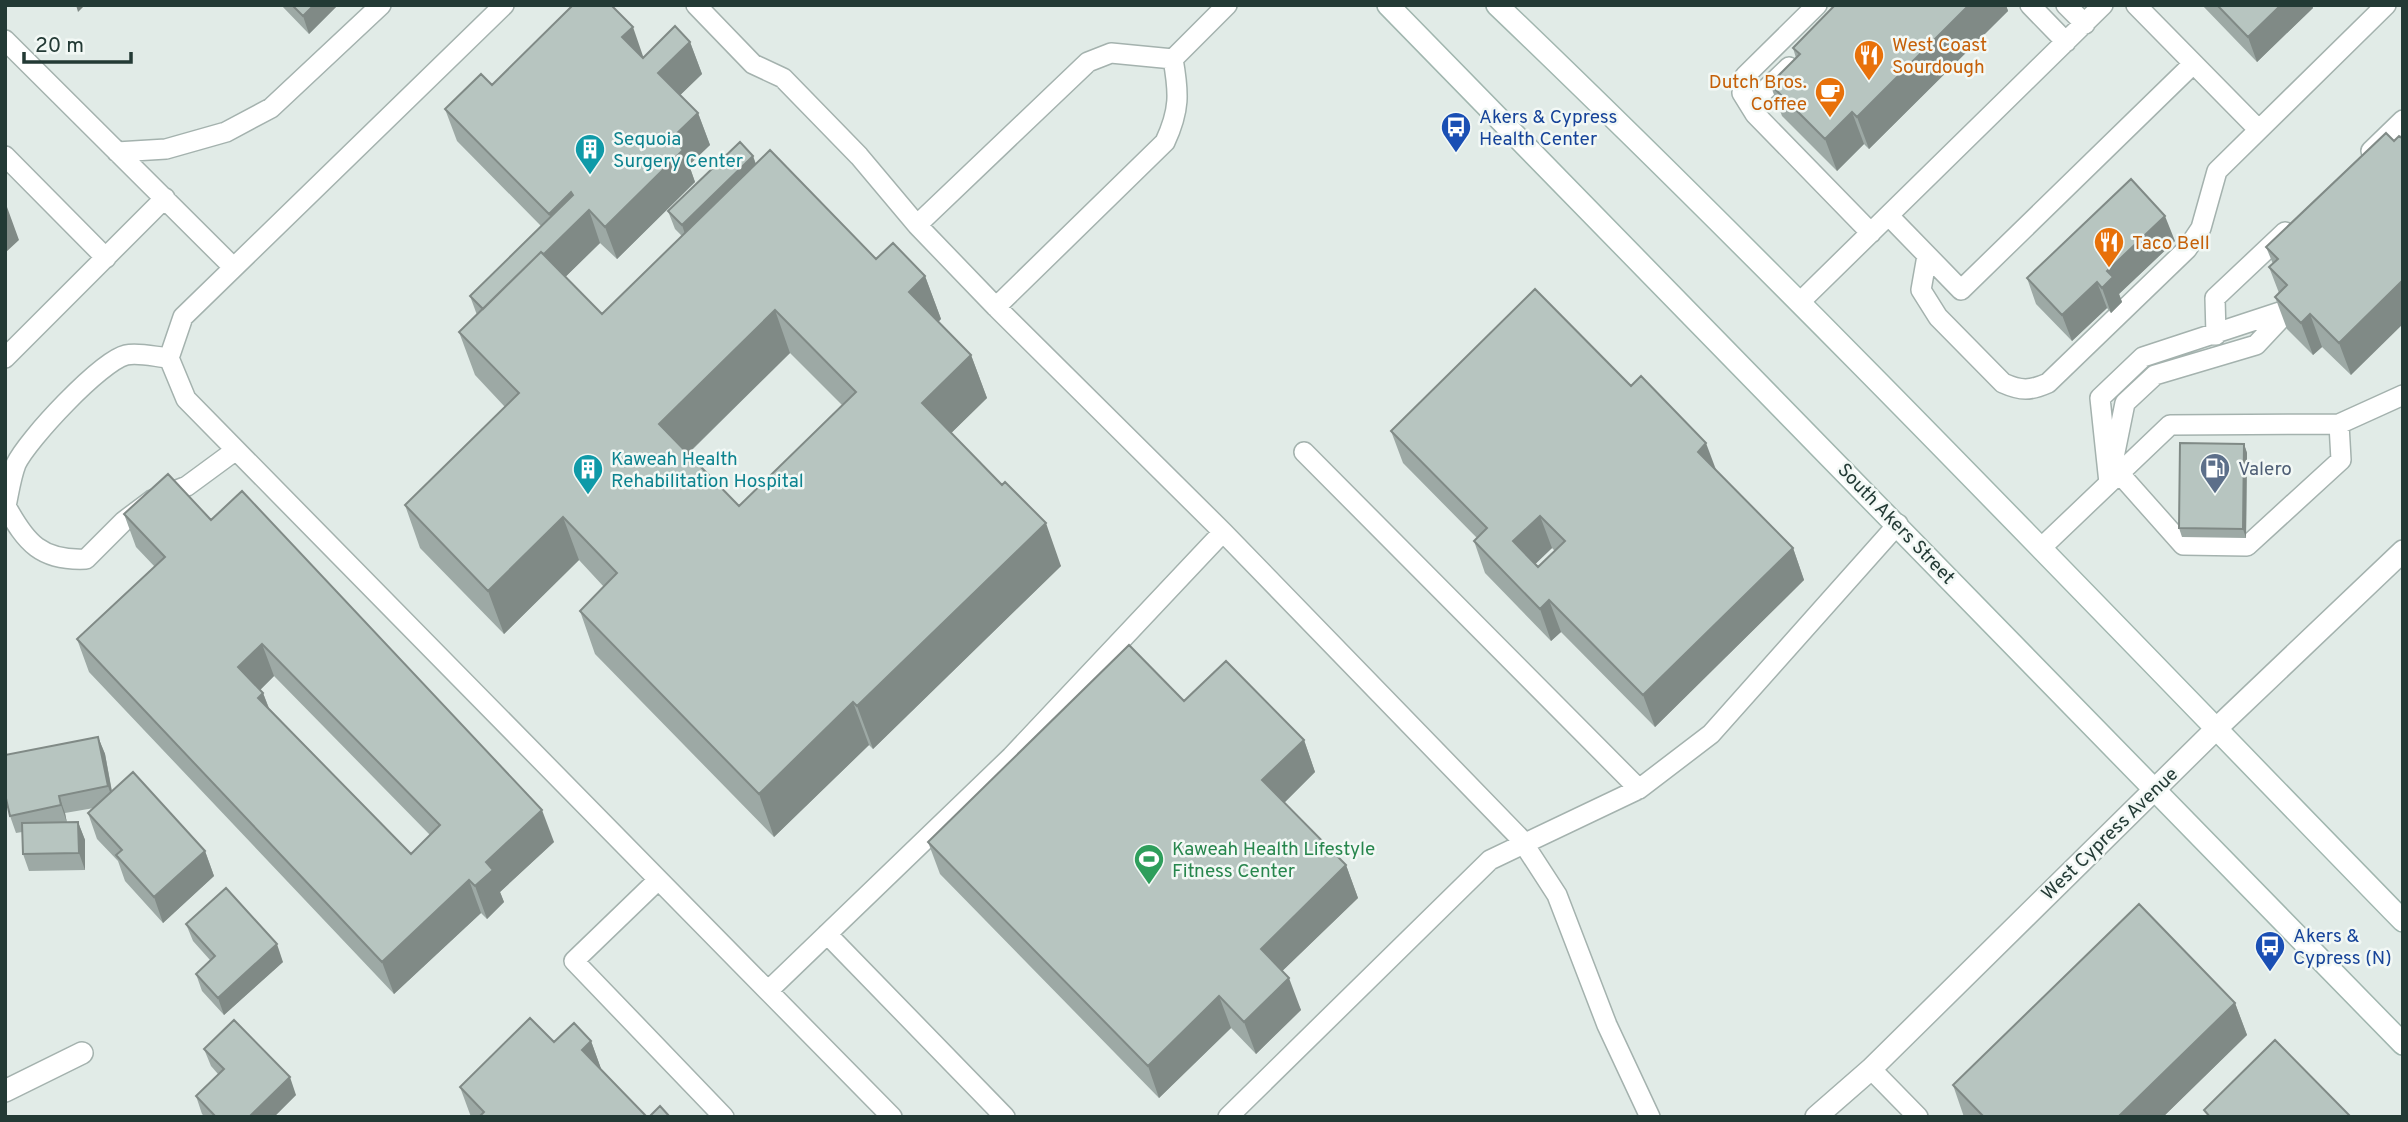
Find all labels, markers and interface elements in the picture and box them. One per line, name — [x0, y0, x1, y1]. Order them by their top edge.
scale bar — [24, 21, 131, 65]
text: 20 m — [35, 33, 84, 60]
place label: West Coast Sourdough — [1892, 34, 1987, 80]
restaurant icon: West Coast Sourdough — [1852, 38, 1886, 82]
place label: Dutch Bros. Coffee — [1709, 71, 1807, 117]
cafe icon: Dutch Bros. Coffee — [1813, 75, 1847, 119]
place label: Akers & Cypress Health Center — [1479, 106, 1618, 152]
bus stop icon: Akers & Cypress Health Center — [1439, 110, 1473, 154]
place label: Sequoia Surgery Center — [613, 128, 744, 174]
building icon: Sequoia Surgery Center — [573, 132, 607, 176]
restaurant icon: Taco Bell — [2092, 225, 2126, 269]
place label: Taco Bell — [2132, 232, 2210, 256]
place label: Kaweah Health Rehabilitation Hospital — [611, 448, 804, 494]
fuel station icon: Valero — [2198, 451, 2232, 495]
building icon: Kaweah Health Rehabilitation Hospital — [571, 452, 605, 496]
place label: Valero — [2238, 458, 2292, 482]
street label: South Akers Street — [1832, 459, 1960, 590]
street label: West Cypress Avenue — [2037, 763, 2184, 906]
place label: Kaweah Health Lifestyle Fitness Center — [1172, 838, 1375, 884]
sports icon: Kaweah Health Lifestyle Fitness Center — [1132, 842, 1166, 886]
place label: Akers & Cypress (N) — [2293, 925, 2392, 971]
bus stop icon: Akers & Cypress (N) — [2253, 929, 2287, 973]

